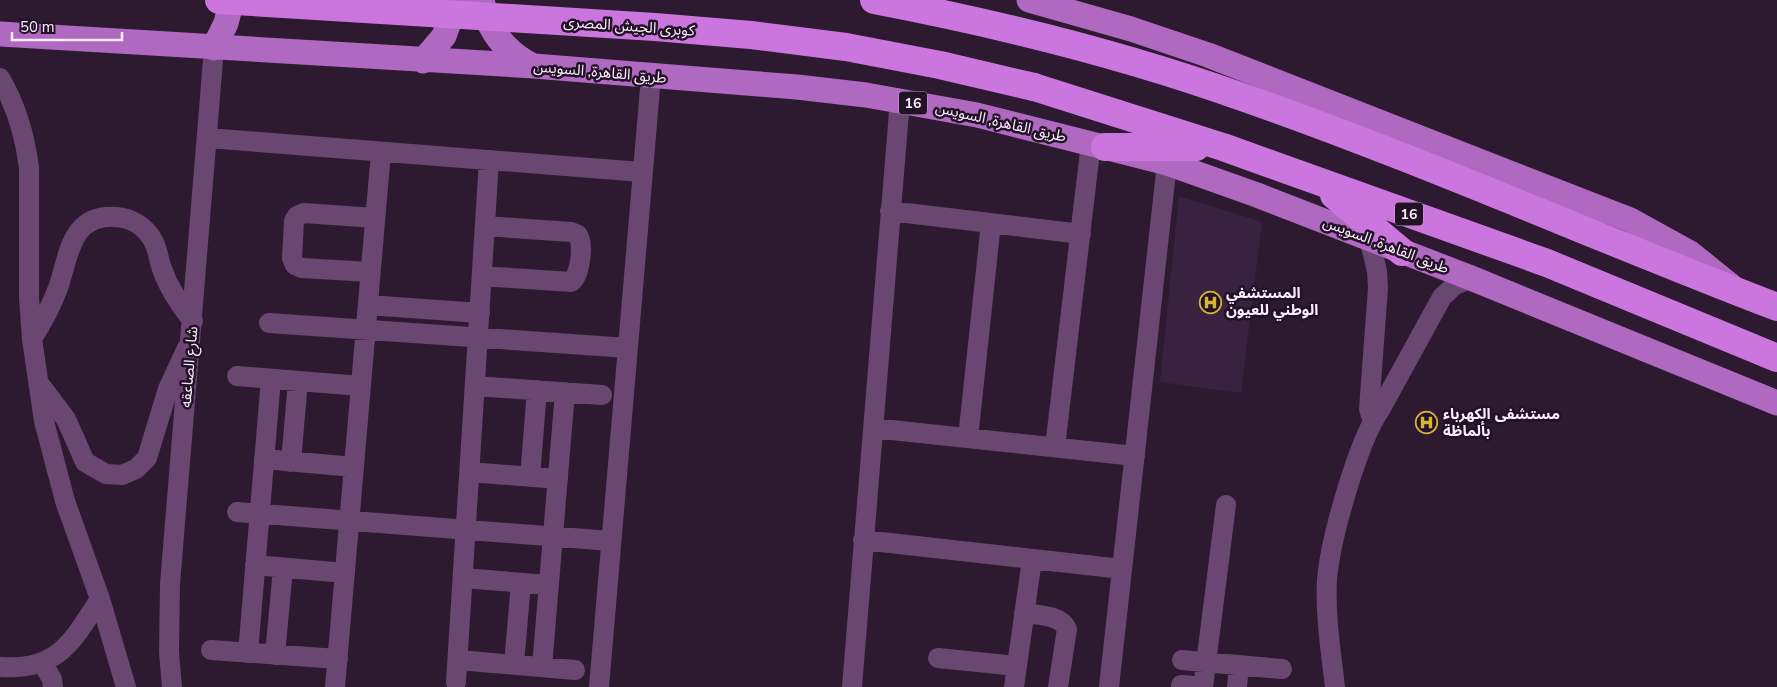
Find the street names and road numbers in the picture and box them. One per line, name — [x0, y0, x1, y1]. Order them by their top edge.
street label: كوبرى الجيش المصرى — [563, 11, 696, 41]
street label: طريق القاهرة, السويس — [533, 56, 667, 88]
road number: 16 — [899, 92, 927, 115]
street label: طريق القاهرة, السويس — [934, 97, 1068, 147]
road number: 16 — [1395, 202, 1423, 225]
street label: طريق القاهرة, السويس — [1320, 212, 1452, 278]
street label: شارع الصاعقه — [175, 325, 205, 409]

